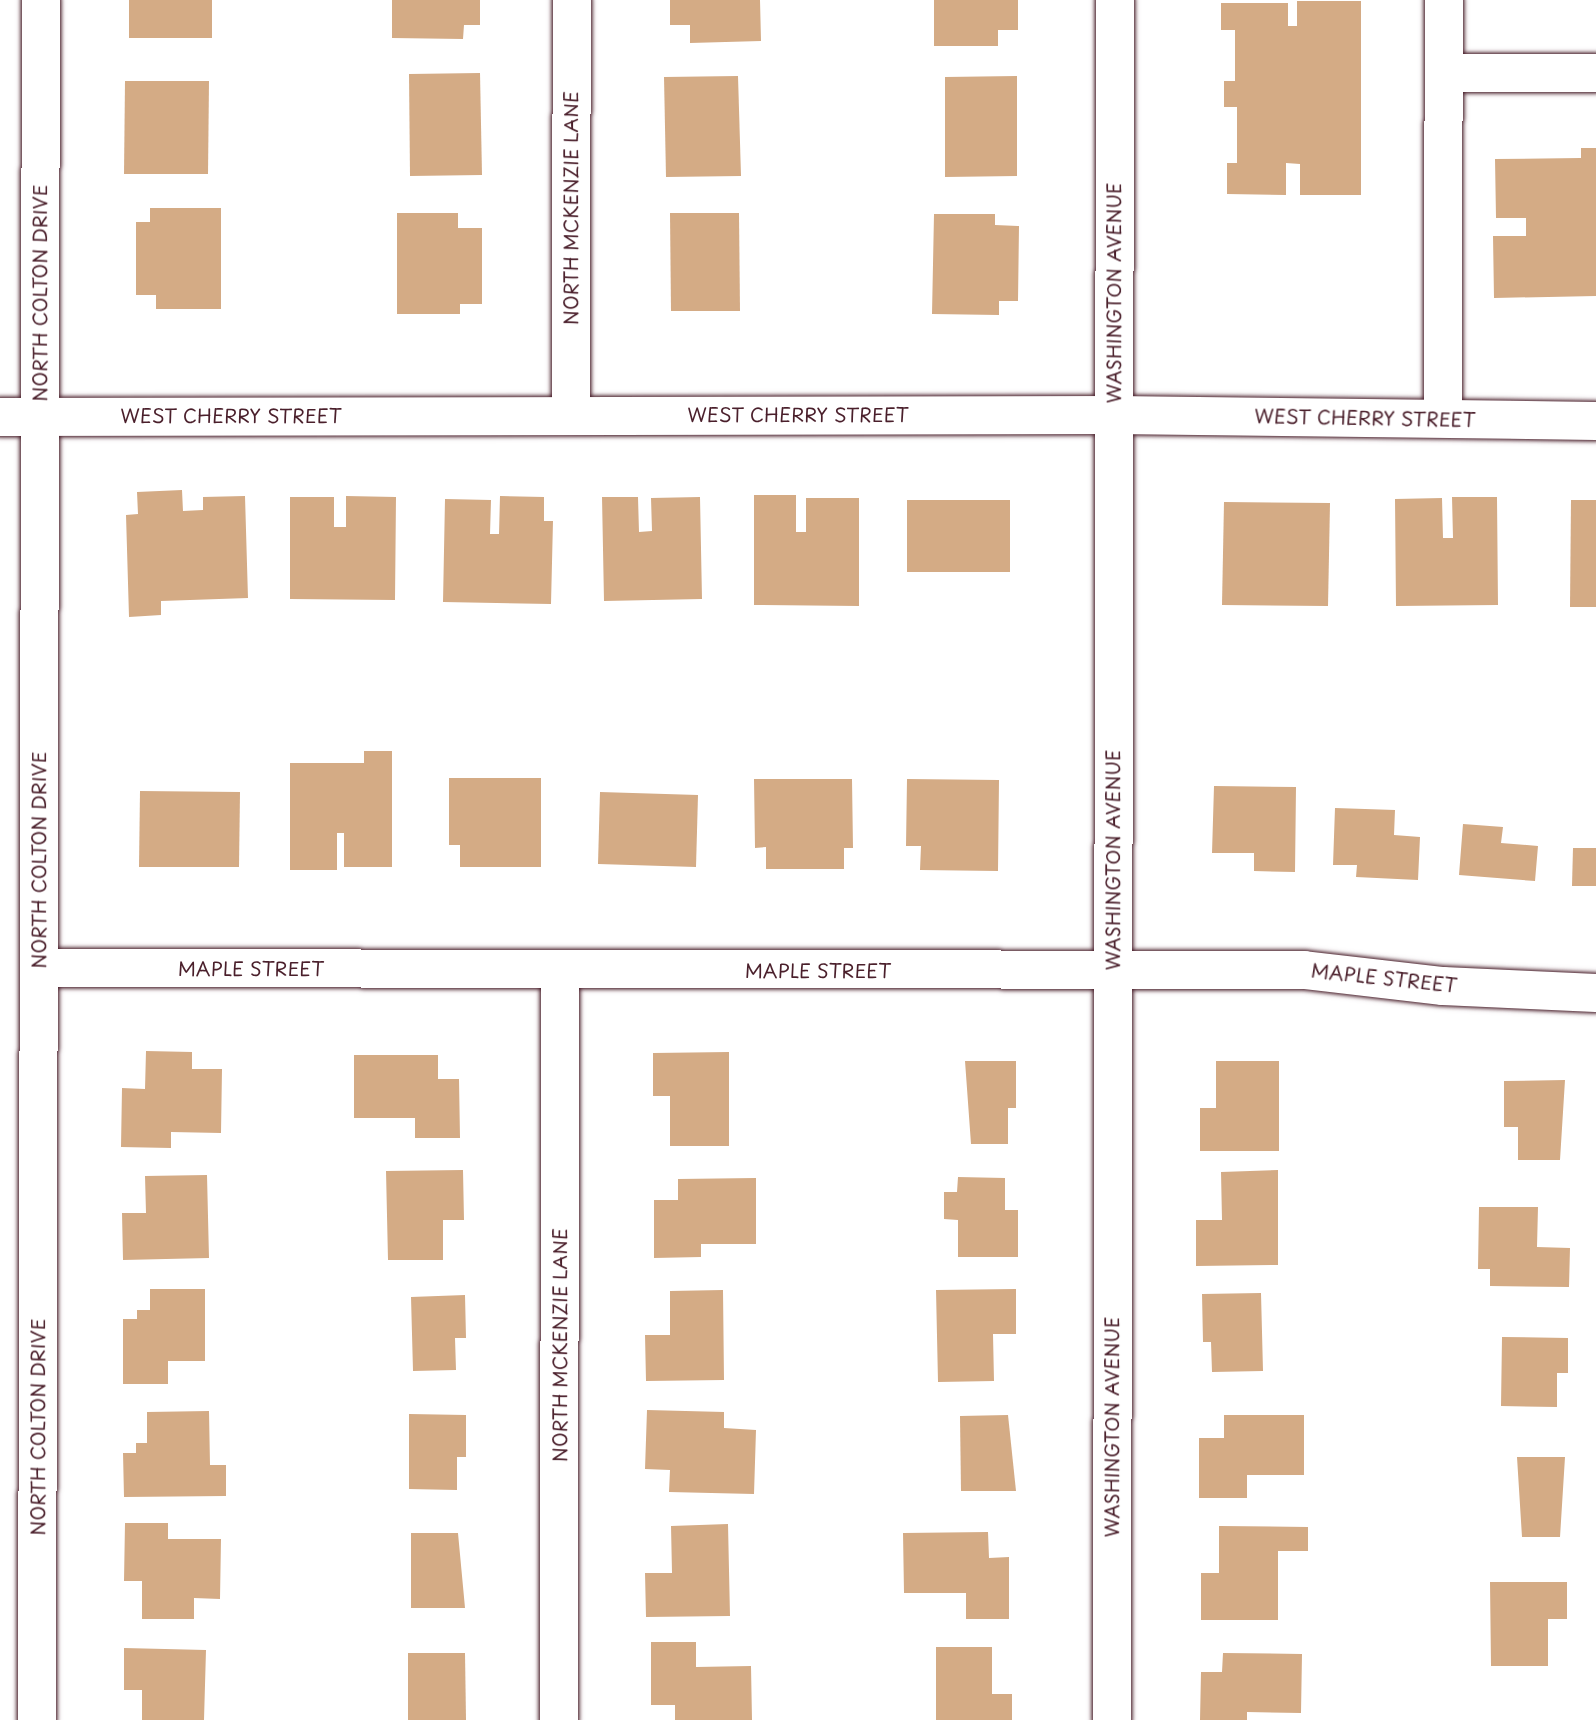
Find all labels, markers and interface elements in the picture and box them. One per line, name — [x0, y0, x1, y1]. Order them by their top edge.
street label: NORTH MCKENZIE LANE — [560, 89, 582, 327]
street label: WASHINGTON AVENUE — [1103, 182, 1125, 404]
street label: NORTH COLTON DRIVE — [29, 183, 51, 403]
street label: WEST CHERRY STREET — [688, 404, 908, 426]
street label: WEST CHERRY STREET — [121, 405, 341, 427]
street label: WEST CHERRY STREET — [1254, 405, 1476, 431]
street label: WASHINGTON AVENUE — [1102, 749, 1124, 971]
street label: NORTH COLTON DRIVE — [28, 750, 50, 970]
street label: MAPLE STREET — [177, 958, 325, 980]
street label: MAPLE STREET — [1309, 959, 1459, 997]
street label: MAPLE STREET — [744, 960, 892, 982]
street label: NORTH MCKENZIE LANE — [549, 1226, 571, 1464]
street label: WASHINGTON AVENUE — [1101, 1316, 1123, 1538]
street label: NORTH COLTON DRIVE — [27, 1317, 49, 1537]

